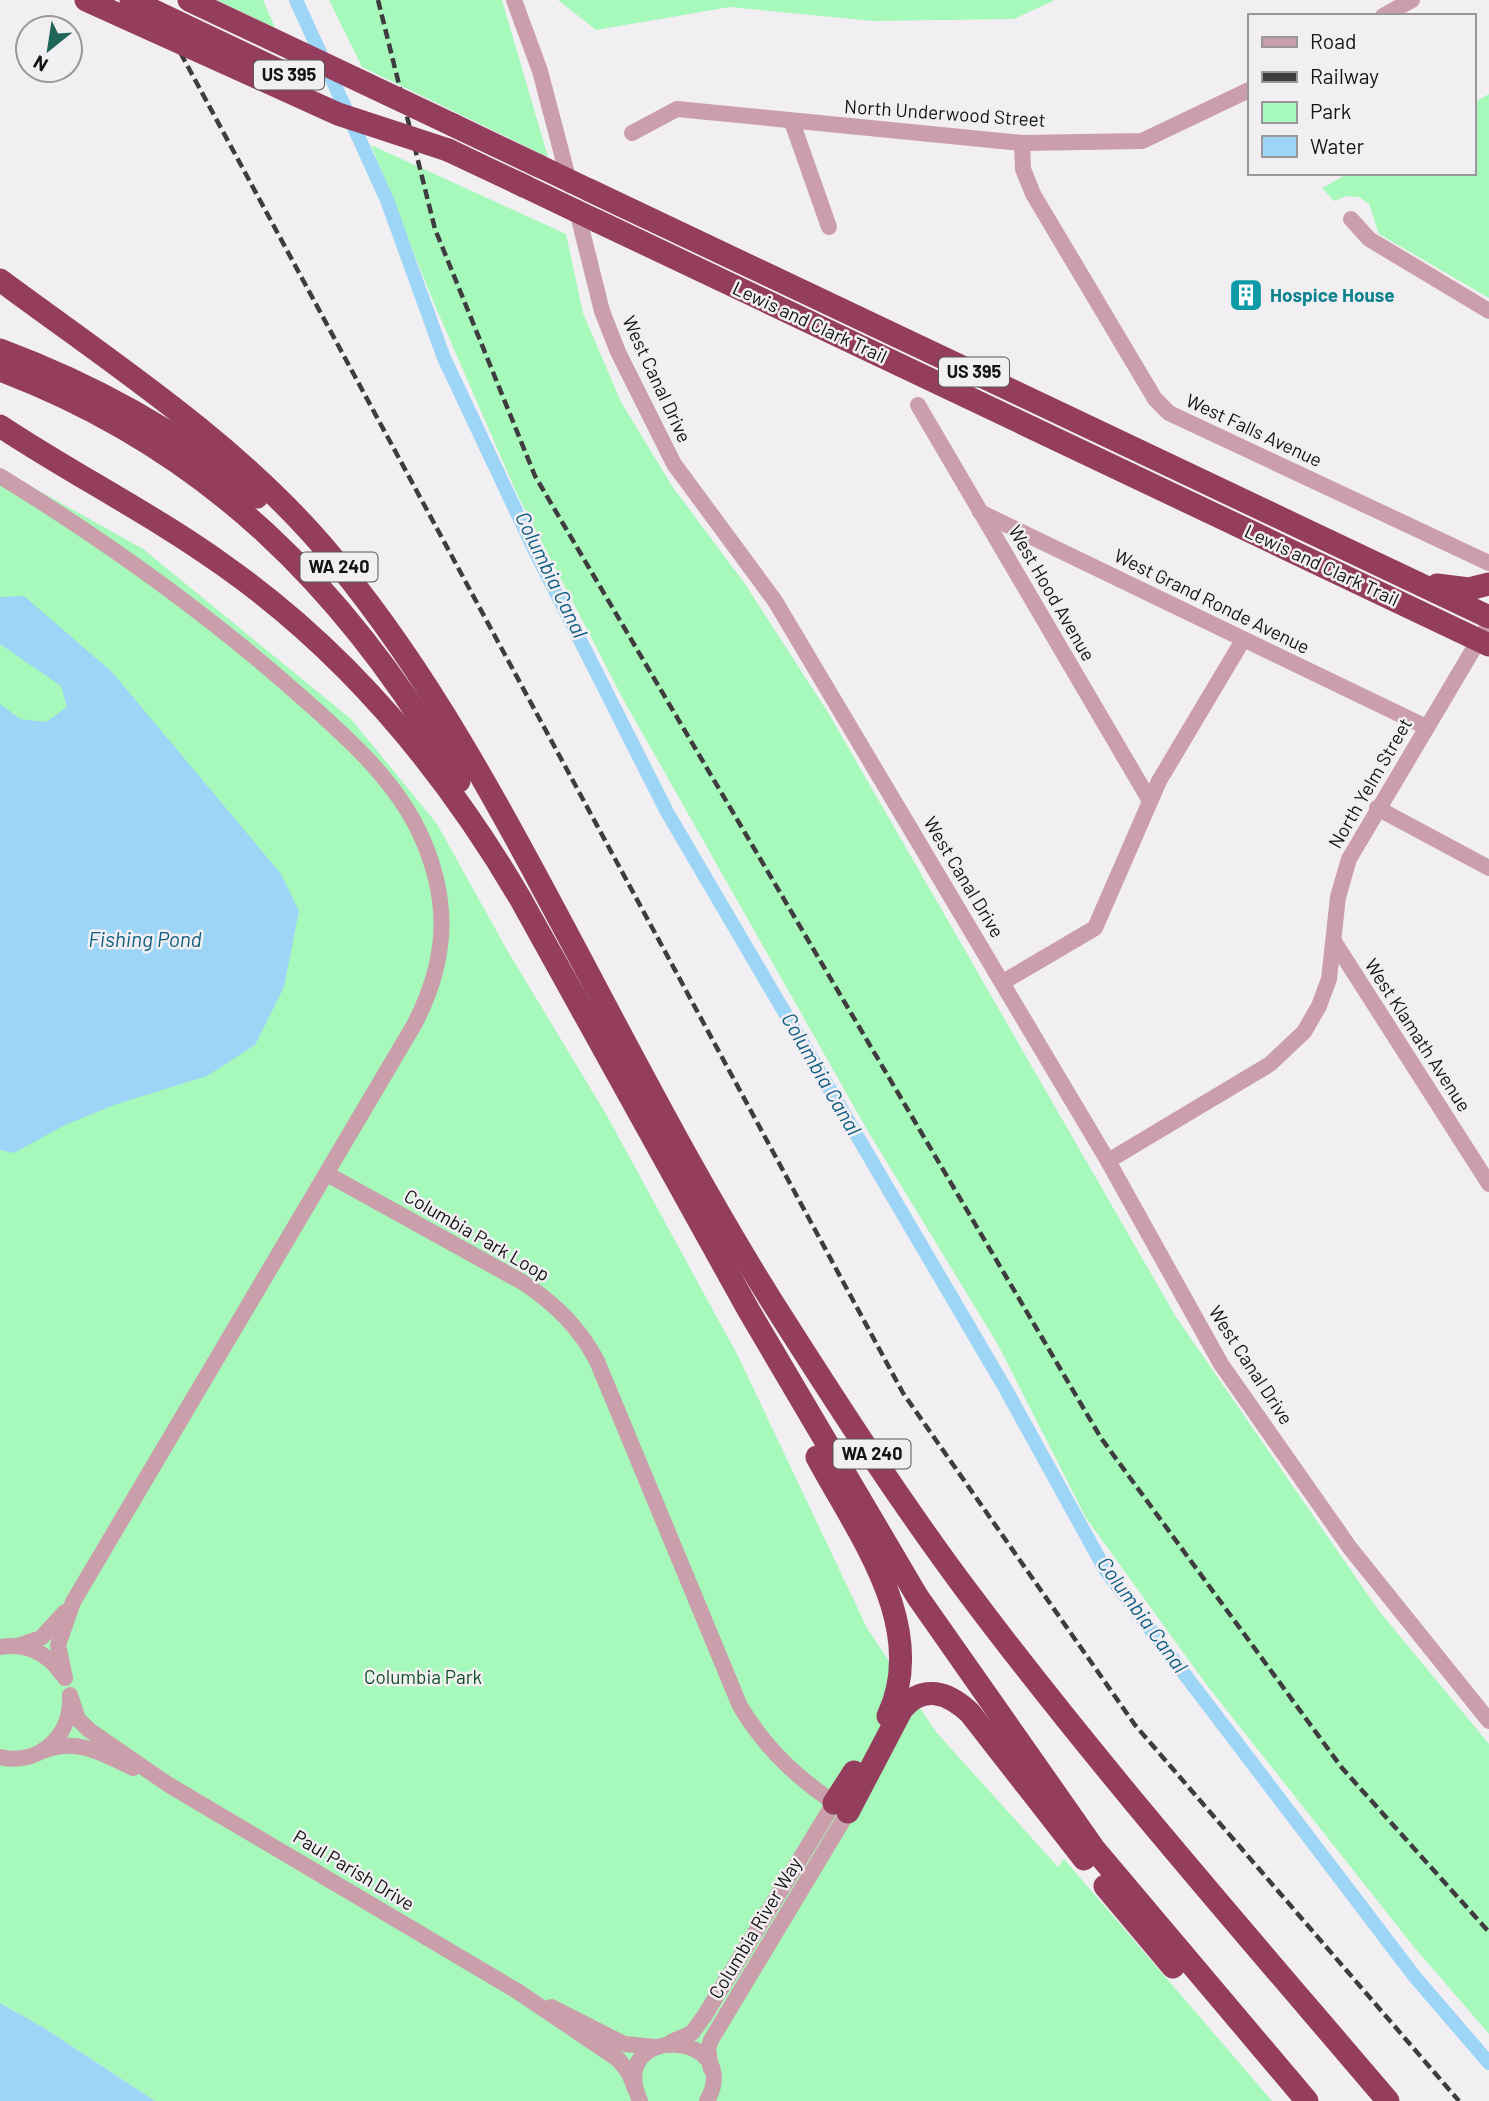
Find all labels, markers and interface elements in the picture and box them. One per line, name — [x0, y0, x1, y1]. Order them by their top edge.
north arrow — [14, 14, 84, 84]
legend — [1248, 14, 1475, 175]
text: Road — [1310, 28, 1356, 53]
text: N — [29, 51, 51, 77]
road number: US 395 — [254, 60, 324, 90]
text: Railway — [1310, 63, 1379, 88]
street label: North Underwood Street — [844, 94, 1047, 131]
text: Park — [1310, 98, 1351, 123]
text: Water — [1310, 133, 1365, 158]
street label: Lewis and Clark Trail — [729, 276, 891, 367]
building icon: Hospice House — [1227, 276, 1265, 314]
place label: Hospice House — [1270, 283, 1395, 306]
street label: West Canal Drive — [618, 312, 697, 446]
road number: US 395 — [939, 358, 1009, 386]
street label: West Falls Avenue — [1183, 388, 1326, 471]
water label: Columbia Canal — [511, 507, 594, 642]
street label: Lewis and Clark Trail — [1241, 519, 1403, 610]
street label: West Hood Avenue — [1004, 521, 1101, 665]
street label: West Grand Ronde Avenue — [1111, 543, 1314, 658]
road number: WA 240 — [300, 552, 378, 582]
street label: North Yelm Street — [1323, 713, 1416, 852]
street label: West Canal Drive — [919, 812, 1010, 941]
water label: Fishing Pond — [88, 926, 202, 951]
street label: West Klamath Avenue — [1360, 954, 1477, 1116]
water label: Columbia Canal — [777, 1007, 868, 1139]
street label: Columbia Park Loop — [400, 1184, 554, 1286]
street label: West Canal Drive — [1204, 1301, 1298, 1428]
road number: WA 240 — [834, 1440, 910, 1469]
water label: Columbia Canal — [1093, 1551, 1194, 1677]
park label: Columbia Park — [364, 1665, 482, 1688]
street label: Paul Parish Drive — [289, 1824, 419, 1915]
street label: Columbia River Way — [703, 1853, 806, 2003]

